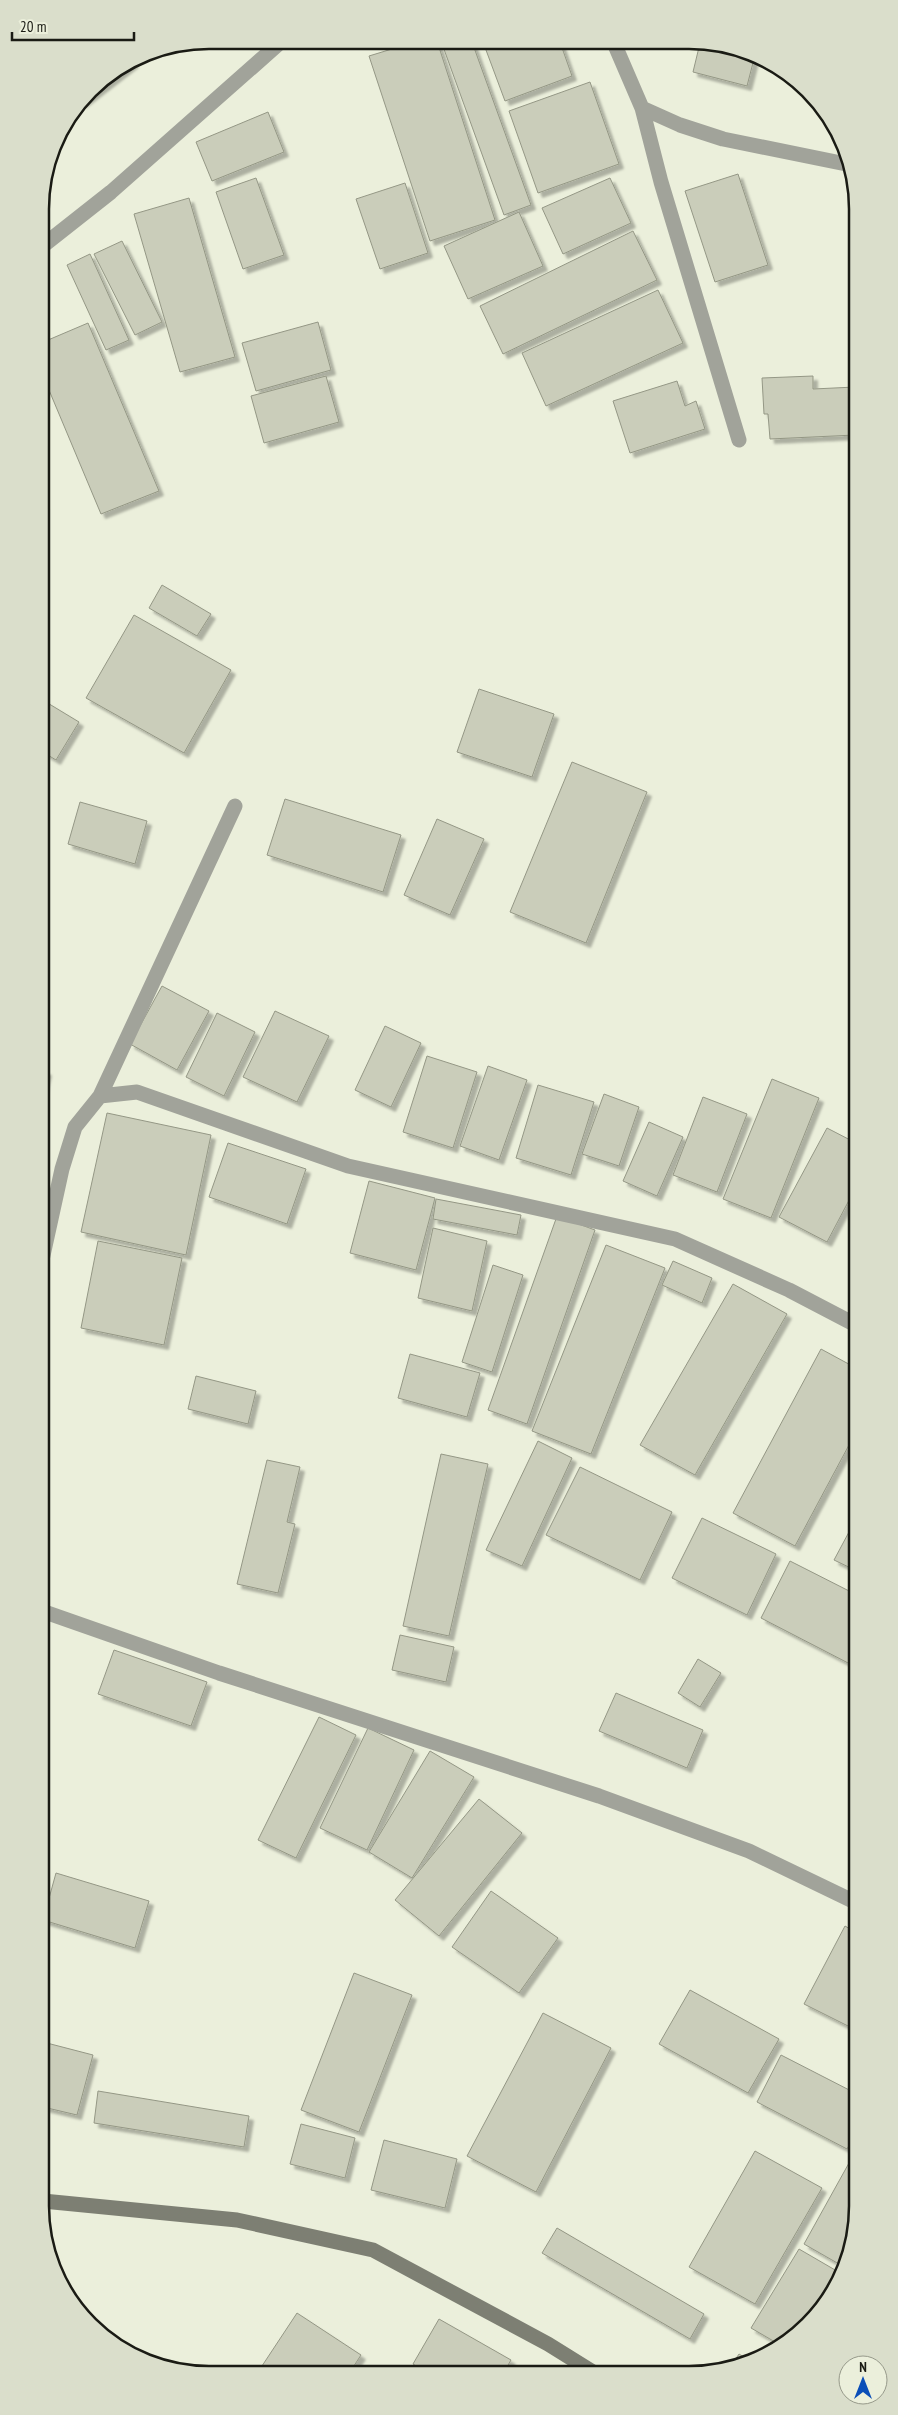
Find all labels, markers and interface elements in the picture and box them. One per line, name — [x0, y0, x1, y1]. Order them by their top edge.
scale bar — [12, 10, 135, 42]
text: 20 m — [20, 17, 46, 36]
north arrow — [838, 2355, 888, 2405]
text: N — [859, 2358, 867, 2376]

